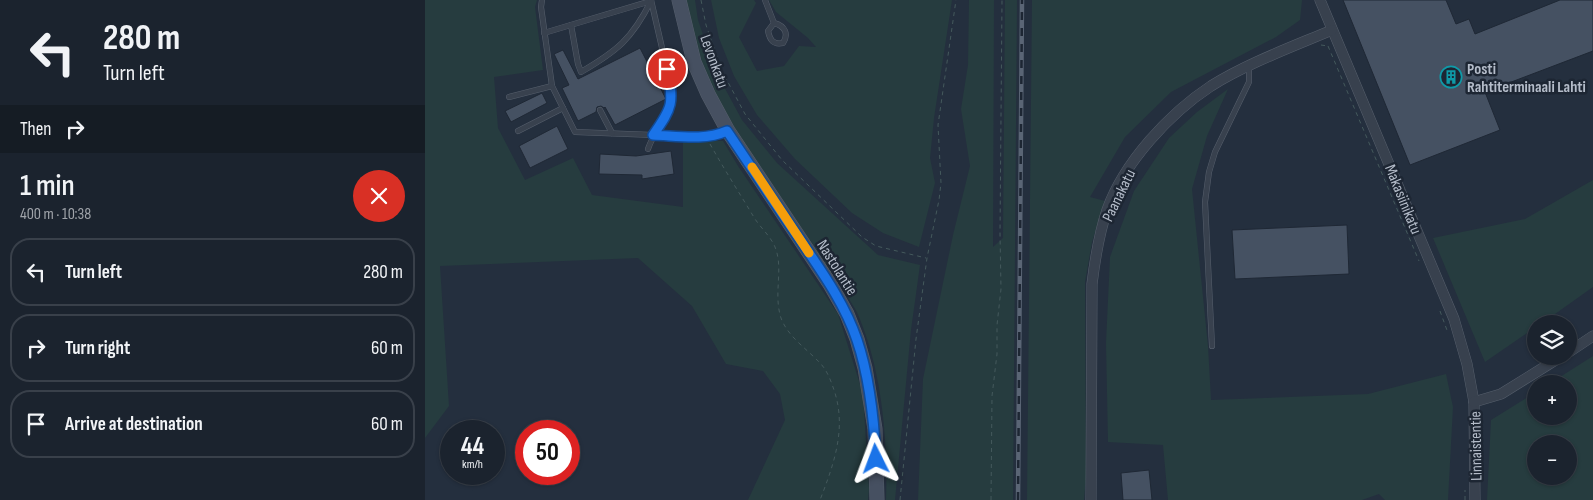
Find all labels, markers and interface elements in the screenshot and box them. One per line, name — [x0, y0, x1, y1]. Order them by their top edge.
text: 280 m — [103, 17, 180, 60]
icon: left — [20, 20, 85, 85]
street label: Levonkatu — [695, 32, 732, 91]
pin — [646, 48, 688, 90]
icon: arrive — [653, 55, 681, 83]
text: Turn left — [103, 60, 165, 87]
place label: Posti Rahtiterminaali Lahti — [1467, 60, 1586, 97]
building icon: Posti Rahtiterminaali Lahti — [1439, 65, 1463, 89]
icon: right — [61, 115, 89, 143]
text: Then — [20, 118, 51, 141]
street label: Makasiinikatu — [1380, 162, 1425, 237]
street label: Paanakatu — [1099, 166, 1140, 225]
text: 1 min — [20, 168, 75, 204]
button: close — [353, 170, 405, 222]
text: 400 m · 10:38 — [20, 205, 91, 224]
street label: Nastolantie — [812, 237, 861, 299]
icon: left — [22, 258, 50, 286]
text: Turn left — [65, 261, 122, 284]
text: 280 m — [363, 261, 403, 284]
map controls — [1527, 315, 1577, 485]
button: layers — [1527, 315, 1577, 365]
icon: right — [22, 334, 50, 362]
text: Turn right — [65, 337, 130, 360]
text: 60 m — [371, 337, 403, 360]
button: + — [1527, 375, 1577, 425]
icon: arrive — [22, 410, 50, 438]
street label: Linnaistentie — [1466, 411, 1487, 481]
text: Arrive at destination — [65, 413, 203, 436]
text: 60 m — [371, 413, 403, 436]
speed limit sign: 50 — [515, 420, 580, 485]
text: 44 — [461, 431, 484, 462]
position arrow — [849, 432, 901, 484]
button: − — [1527, 435, 1577, 485]
text: km/h — [462, 457, 483, 472]

